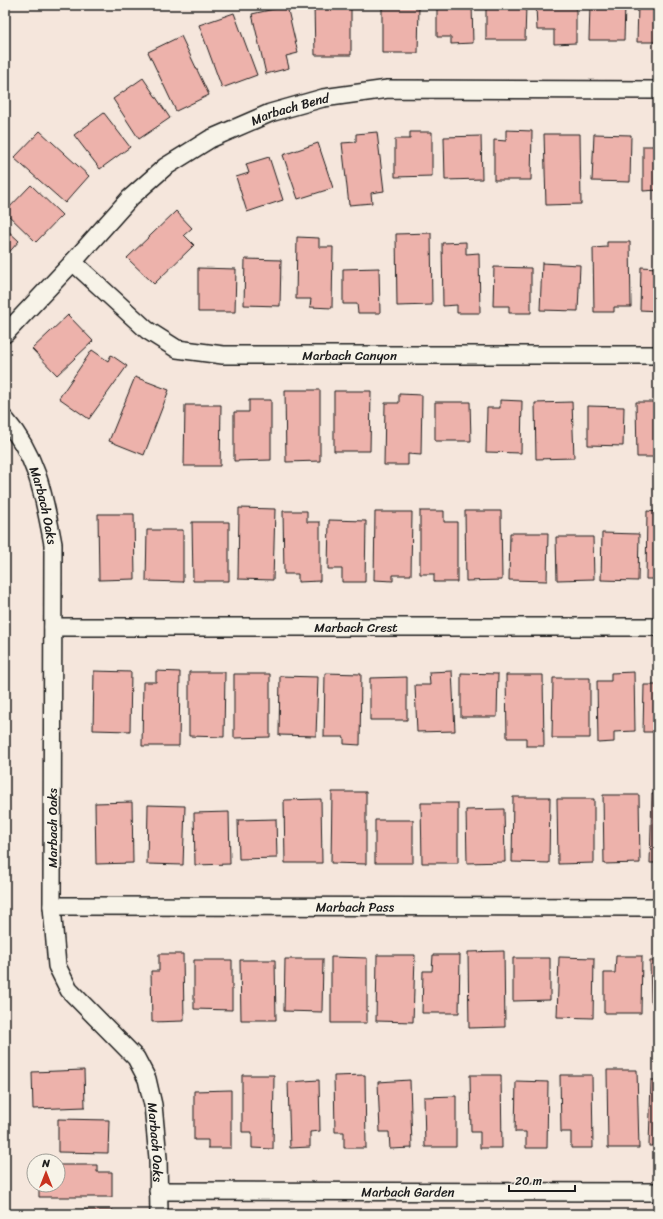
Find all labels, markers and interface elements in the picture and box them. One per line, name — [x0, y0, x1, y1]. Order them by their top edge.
street label: Marbach Bend — [247, 86, 331, 132]
street label: Marbach Canyon — [302, 344, 397, 367]
street label: Marbach Oaks — [23, 463, 64, 547]
street label: Marbach Crest — [314, 616, 398, 639]
street label: Marbach Oaks — [41, 787, 64, 868]
street label: Marbach Pass — [316, 895, 395, 918]
street label: Marbach Oaks — [141, 1101, 170, 1183]
north arrow — [26, 1153, 66, 1193]
text: N — [41, 1154, 50, 1173]
scale bar — [509, 1167, 575, 1193]
text: 20 m — [515, 1170, 542, 1192]
street label: Marbach Garden — [361, 1180, 455, 1203]

